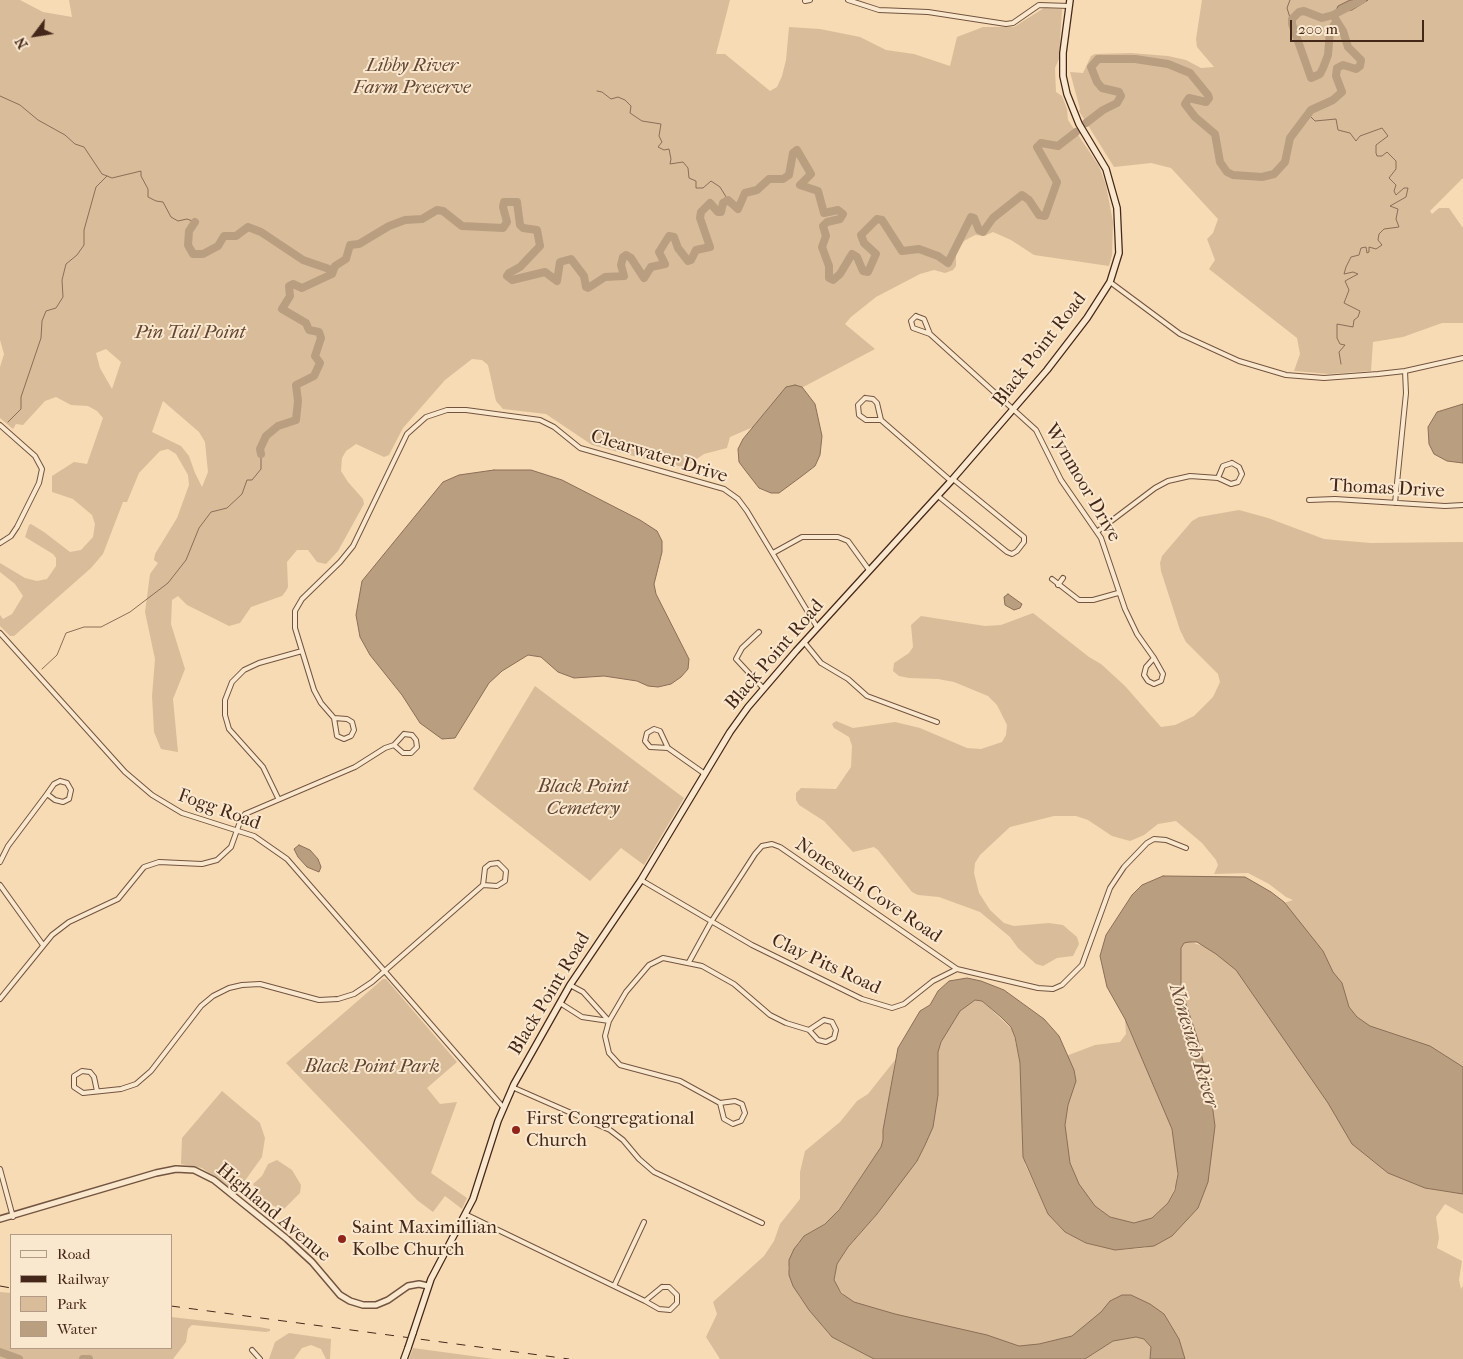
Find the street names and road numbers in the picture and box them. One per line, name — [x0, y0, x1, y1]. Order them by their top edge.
street label: Black Point Road — [988, 288, 1092, 412]
street label: Wynmoor Drive — [1039, 420, 1125, 546]
street label: Clearwater Drive — [588, 425, 730, 489]
street label: Thomas Drive — [1329, 475, 1445, 503]
street label: Black Point Road — [721, 595, 829, 715]
street label: Fogg Road — [174, 785, 264, 835]
street label: Nonesuch Cove Road — [790, 834, 946, 948]
street label: Black Point Road — [504, 929, 596, 1059]
street label: Clay Pits Road — [768, 930, 884, 1000]
street label: Highland Avenue — [211, 1159, 335, 1267]

